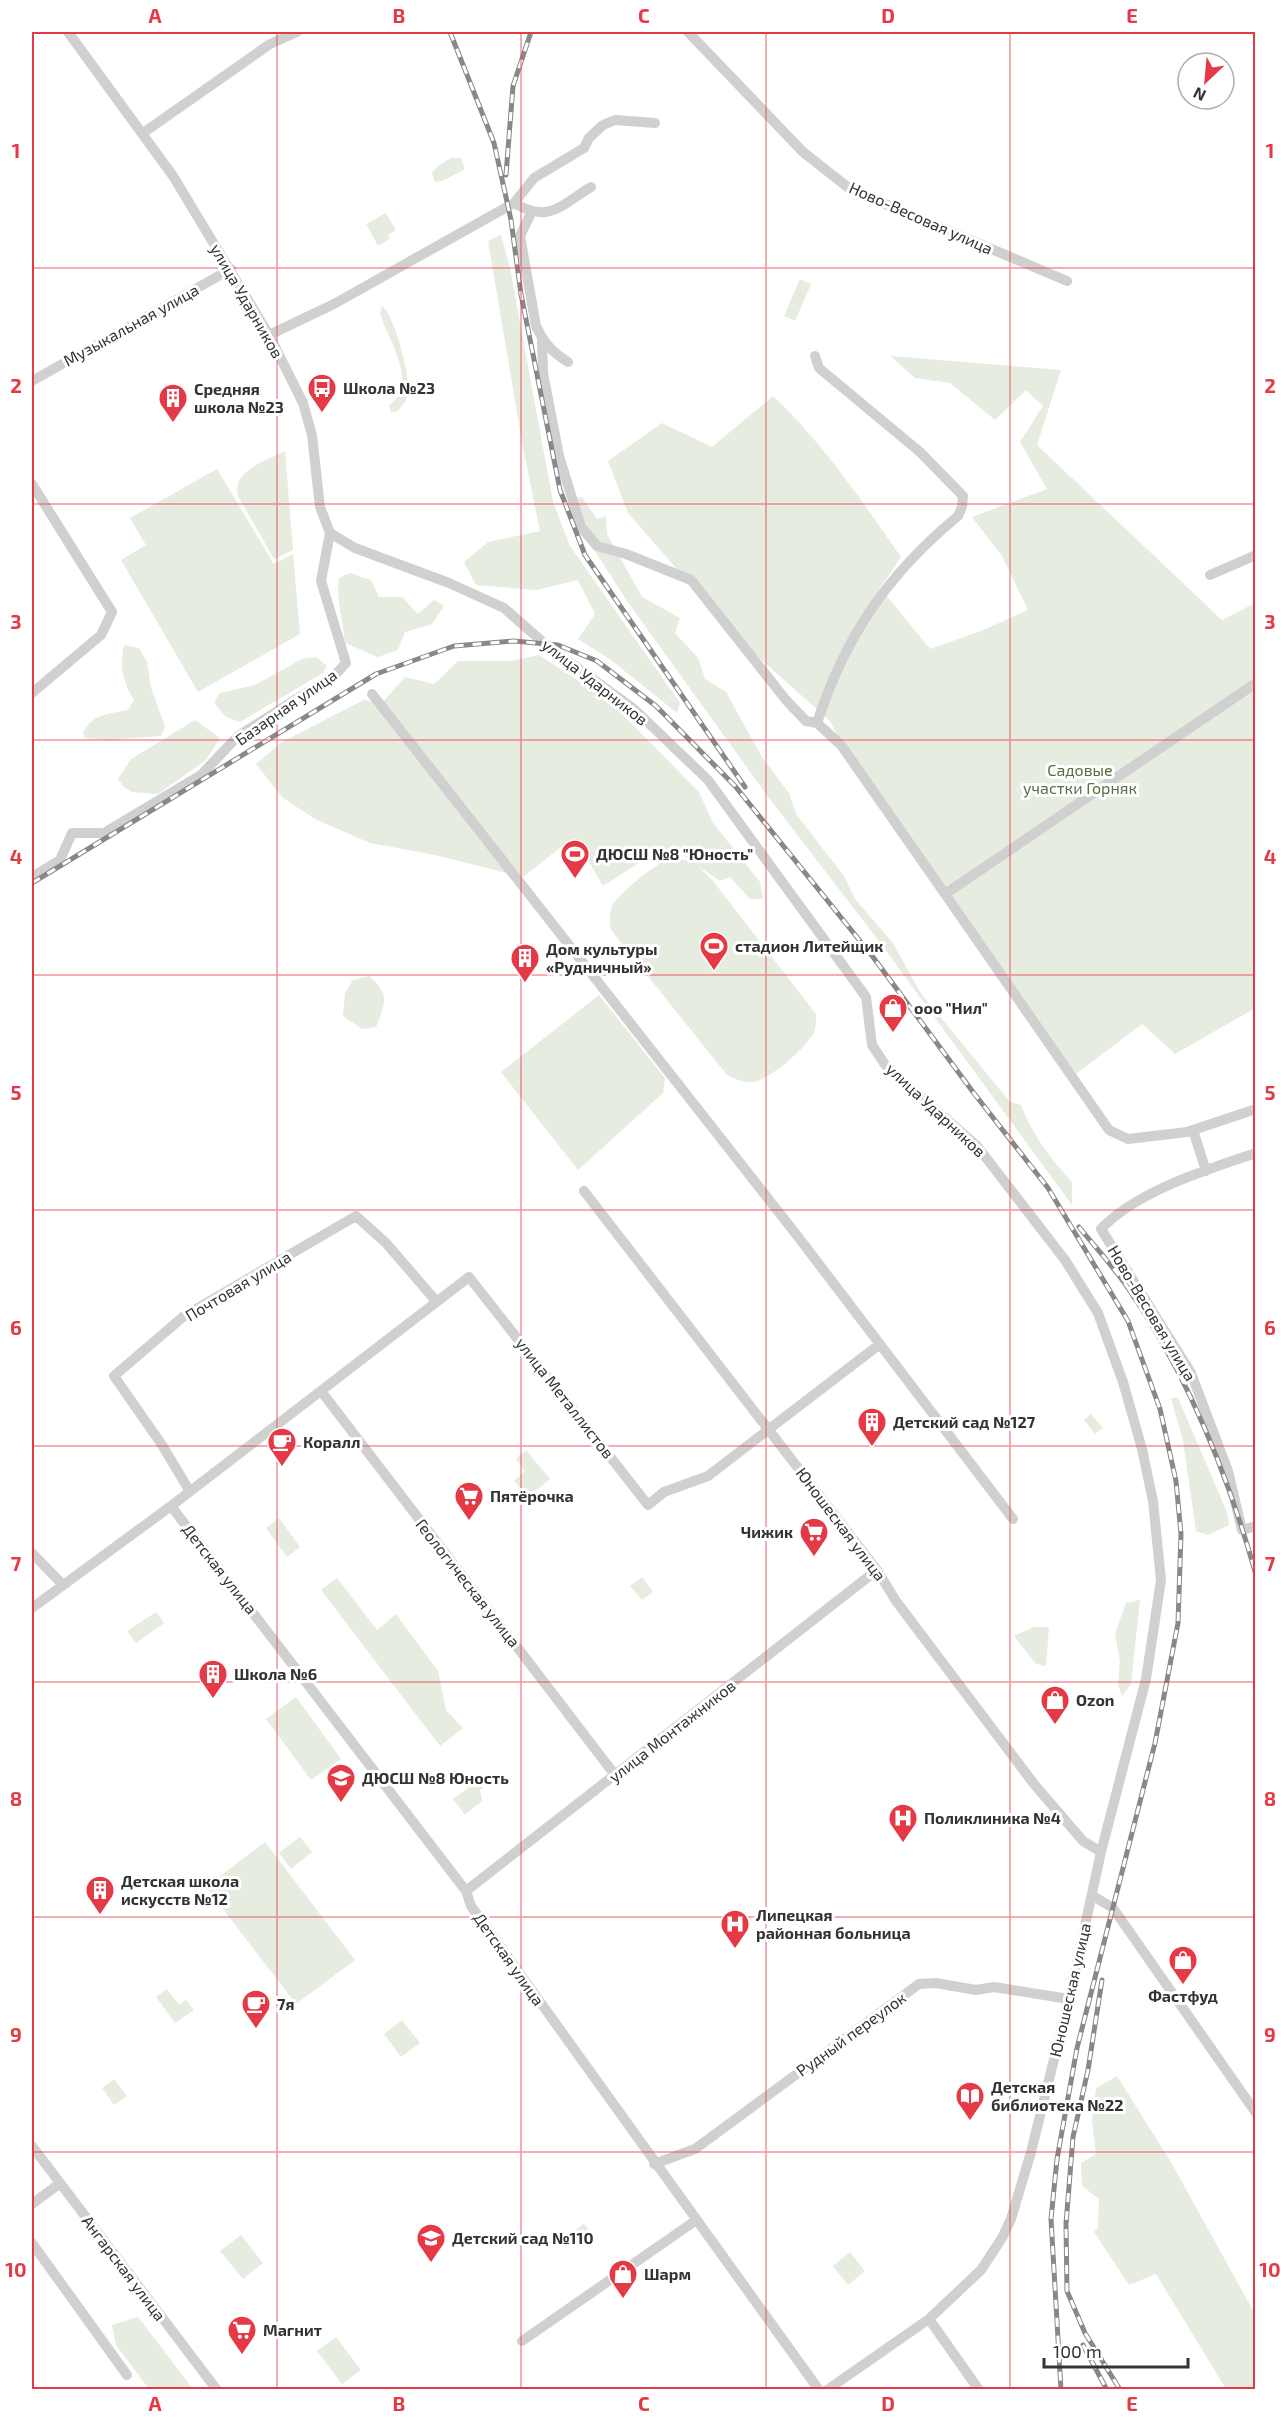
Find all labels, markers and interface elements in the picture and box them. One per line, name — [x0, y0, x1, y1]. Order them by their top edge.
text: A — [148, 3, 162, 27]
text: B — [393, 3, 405, 27]
text: C — [638, 3, 650, 27]
text: D — [881, 3, 895, 27]
text: E — [1126, 3, 1138, 27]
north arrow — [1176, 51, 1236, 111]
text: N — [1190, 84, 1209, 106]
text: 1 — [12, 138, 20, 162]
text: 1 — [1266, 138, 1274, 162]
street label: Ново-Весовая улица — [846, 177, 996, 259]
street label: улица Ударников — [206, 240, 288, 362]
street label: Музыкальная улица — [60, 279, 202, 371]
bus stop icon: Школа №23 — [306, 372, 338, 414]
text: 2 — [10, 373, 22, 397]
text: 2 — [1264, 373, 1276, 397]
place label: Школа №23 — [343, 378, 435, 397]
place label: Средняя школа №23 — [194, 379, 284, 416]
building icon: Средняя школа №23 — [157, 382, 189, 424]
text: 3 — [10, 609, 22, 633]
text: 3 — [1264, 609, 1276, 633]
street label: улица Ударников — [538, 634, 652, 730]
street label: Базарная улица — [231, 665, 341, 749]
park label: Садовые участки Горняк — [1023, 760, 1137, 798]
sports icon: ДЮСШ №8 "Юность" — [559, 838, 591, 880]
text: 4 — [10, 844, 23, 868]
place label: ДЮСШ №8 "Юность" — [596, 844, 753, 863]
text: 4 — [1264, 844, 1277, 868]
sports icon: стадион Литейщик — [698, 930, 730, 972]
place label: стадион Литейщик — [735, 936, 883, 955]
place label: Дом культуры «Рудничный» — [546, 939, 657, 976]
building icon: Дом культуры «Рудничный» — [509, 942, 541, 984]
shop icon: ооо "Нил" — [877, 992, 909, 1034]
place label: ооо "Нил" — [914, 998, 988, 1017]
street label: улица Ударников — [882, 1059, 990, 1161]
text: 5 — [10, 1080, 22, 1104]
text: 5 — [1264, 1080, 1276, 1104]
street label: Ново-Весовая улица — [1103, 1241, 1201, 1385]
street label: Почтовая улица — [181, 1247, 295, 1325]
text: 6 — [10, 1315, 22, 1339]
text: 6 — [1264, 1315, 1276, 1339]
street label: улица Металлистов — [511, 1333, 619, 1463]
building icon: Детский сад №127 — [856, 1406, 888, 1448]
place label: Детский сад №127 — [893, 1412, 1036, 1431]
cafe icon: Коралл — [266, 1426, 298, 1468]
place label: Коралл — [303, 1432, 360, 1451]
street label: Юношеская улица — [792, 1463, 890, 1585]
supermarket icon: Пятёрочка — [453, 1480, 485, 1522]
place label: Пятёрочка — [490, 1486, 574, 1505]
street label: Геологическая улица — [412, 1515, 524, 1651]
supermarket icon: Чижик — [798, 1516, 830, 1558]
street label: Детская улица — [178, 1520, 262, 1618]
place label: Чижик — [741, 1522, 793, 1541]
text: 7 — [11, 1551, 22, 1575]
text: 7 — [1265, 1551, 1276, 1575]
building icon: Школа №6 — [197, 1658, 229, 1700]
place label: Школа №6 — [234, 1664, 317, 1683]
street label: улица Монтажников — [605, 1675, 739, 1787]
shop icon: Ozon — [1039, 1684, 1071, 1726]
place label: Ozon — [1076, 1690, 1114, 1709]
school or university icon: ДЮСШ №8 Юность — [325, 1762, 357, 1804]
place label: ДЮСШ №8 Юность — [362, 1768, 509, 1787]
text: 8 — [10, 1786, 22, 1810]
text: 8 — [1264, 1786, 1276, 1810]
hospital icon: Поликлиника №4 — [887, 1802, 919, 1844]
place label: Поликлиника №4 — [924, 1808, 1061, 1827]
place label: Детская школа искусств №12 — [121, 1871, 239, 1908]
building icon: Детская школа искусств №12 — [84, 1874, 116, 1916]
place label: Липецкая районная больница — [756, 1905, 911, 1942]
street label: Детская улица — [469, 1908, 549, 2010]
hospital icon: Липецкая районная больница — [719, 1908, 751, 1950]
street label: Юношеская улица — [1045, 1921, 1095, 2059]
shop icon: Фастфуд — [1167, 1944, 1199, 1986]
place label: Фастфуд — [1148, 1986, 1218, 2005]
street label: Рудный переулок — [792, 1987, 910, 2081]
cafe icon: 7я — [240, 1988, 272, 2030]
place label: 7я — [277, 1994, 295, 2013]
text: 9 — [10, 2022, 22, 2046]
text: 9 — [1264, 2022, 1276, 2046]
place label: Детская библиотека №22 — [991, 2077, 1124, 2114]
library icon: Детская библиотека №22 — [954, 2080, 986, 2122]
street label: Ангарская улица — [78, 2211, 170, 2325]
school or university icon: Детский сад №110 — [415, 2222, 447, 2264]
place label: Детский сад №110 — [452, 2228, 594, 2247]
text: 10 — [5, 2257, 27, 2281]
text: 10 — [1259, 2257, 1281, 2281]
shop icon: Шарм — [607, 2258, 639, 2300]
place label: Шарм — [644, 2264, 691, 2283]
supermarket icon: Магнит — [226, 2314, 258, 2356]
place label: Магнит — [263, 2320, 322, 2339]
scale bar — [1044, 2331, 1188, 2369]
text: 100 m — [1053, 2340, 1102, 2362]
text: A — [148, 2391, 162, 2415]
text: B — [393, 2391, 405, 2415]
text: C — [638, 2391, 650, 2415]
text: D — [881, 2391, 895, 2415]
text: E — [1126, 2391, 1138, 2415]

